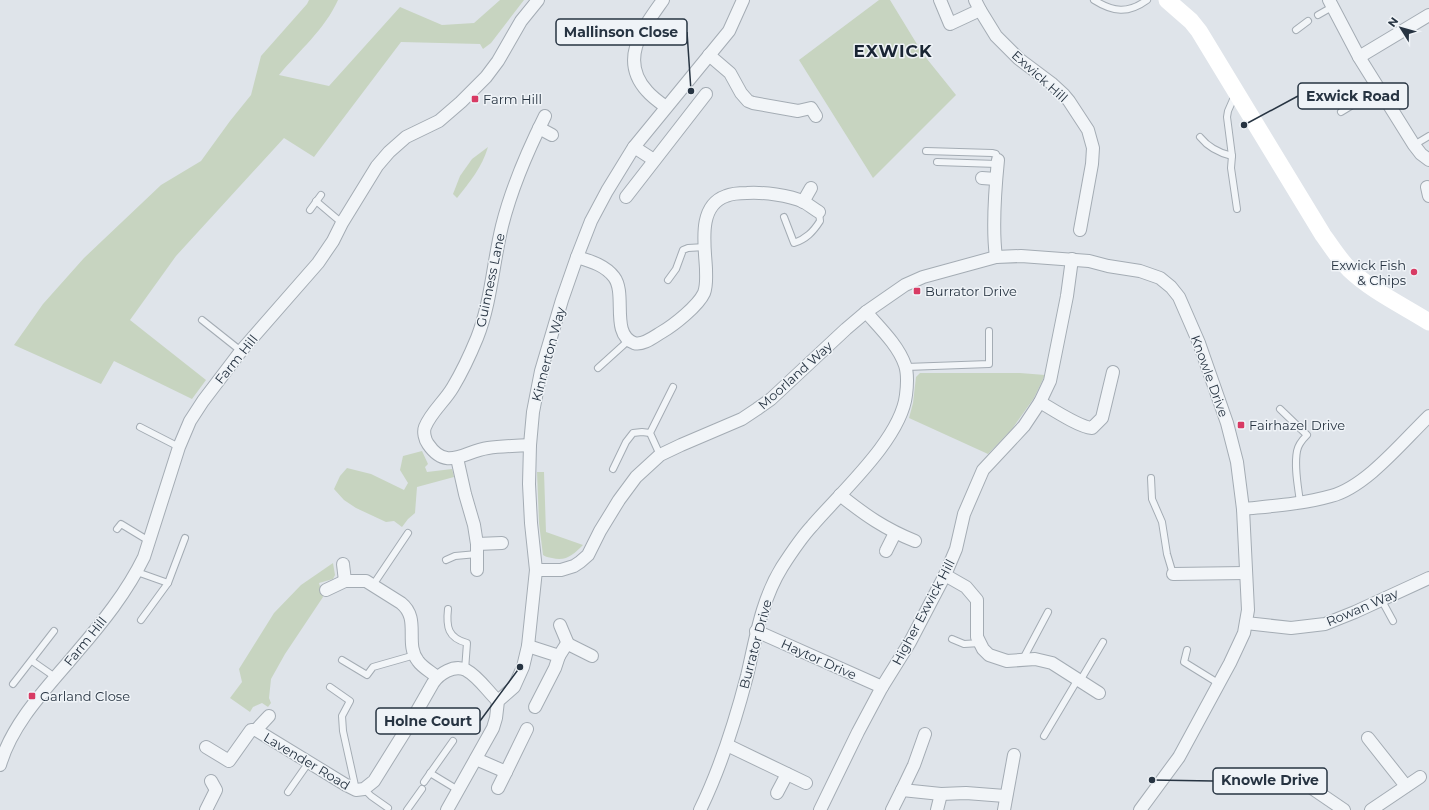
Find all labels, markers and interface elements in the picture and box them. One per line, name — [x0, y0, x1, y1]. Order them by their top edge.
north arrow — [1381, 8, 1421, 48]
text: N — [1385, 14, 1401, 30]
callout: Mallinson Close — [556, 19, 687, 45]
text: Mallinson Close — [564, 23, 678, 41]
district label: EXWICK — [854, 41, 932, 61]
street label: Exwick Hill — [1009, 47, 1071, 105]
callout: Exwick Road — [1298, 83, 1408, 109]
text: Exwick Road — [1306, 87, 1400, 105]
place label: Farm Hill — [483, 91, 542, 107]
marker: Farm Hill — [470, 94, 480, 104]
street label: Guinness Lane — [472, 231, 508, 329]
place label: Exwick Fish & Chips — [1331, 257, 1406, 288]
marker: Exwick Fish & Chips — [1409, 267, 1419, 277]
place label: Burrator Drive — [925, 283, 1017, 299]
marker: Burrator Drive — [912, 286, 922, 296]
street label: Kinnerton Way — [528, 304, 569, 403]
street label: Farm Hill — [211, 331, 261, 387]
street label: Knowle Drive — [1188, 333, 1232, 419]
street label: Moorland Way — [755, 337, 836, 412]
place label: Fairhazel Drive — [1249, 417, 1345, 433]
marker: Fairhazel Drive — [1236, 420, 1246, 430]
street label: Higher Exwick Hill — [888, 556, 958, 668]
street label: Rowan Way — [1324, 584, 1401, 629]
street label: Burrator Drive — [735, 597, 775, 690]
street label: Farm Hill — [60, 613, 110, 669]
street label: Haytor Drive — [779, 635, 859, 683]
place label: Garland Close — [40, 688, 130, 704]
marker: Garland Close — [27, 691, 37, 701]
callout: Holne Court — [376, 708, 480, 734]
text: Holne Court — [384, 712, 472, 730]
street label: Lavender Road — [261, 729, 353, 793]
callout: Knowle Drive — [1213, 768, 1327, 794]
text: Knowle Drive — [1221, 771, 1319, 789]

